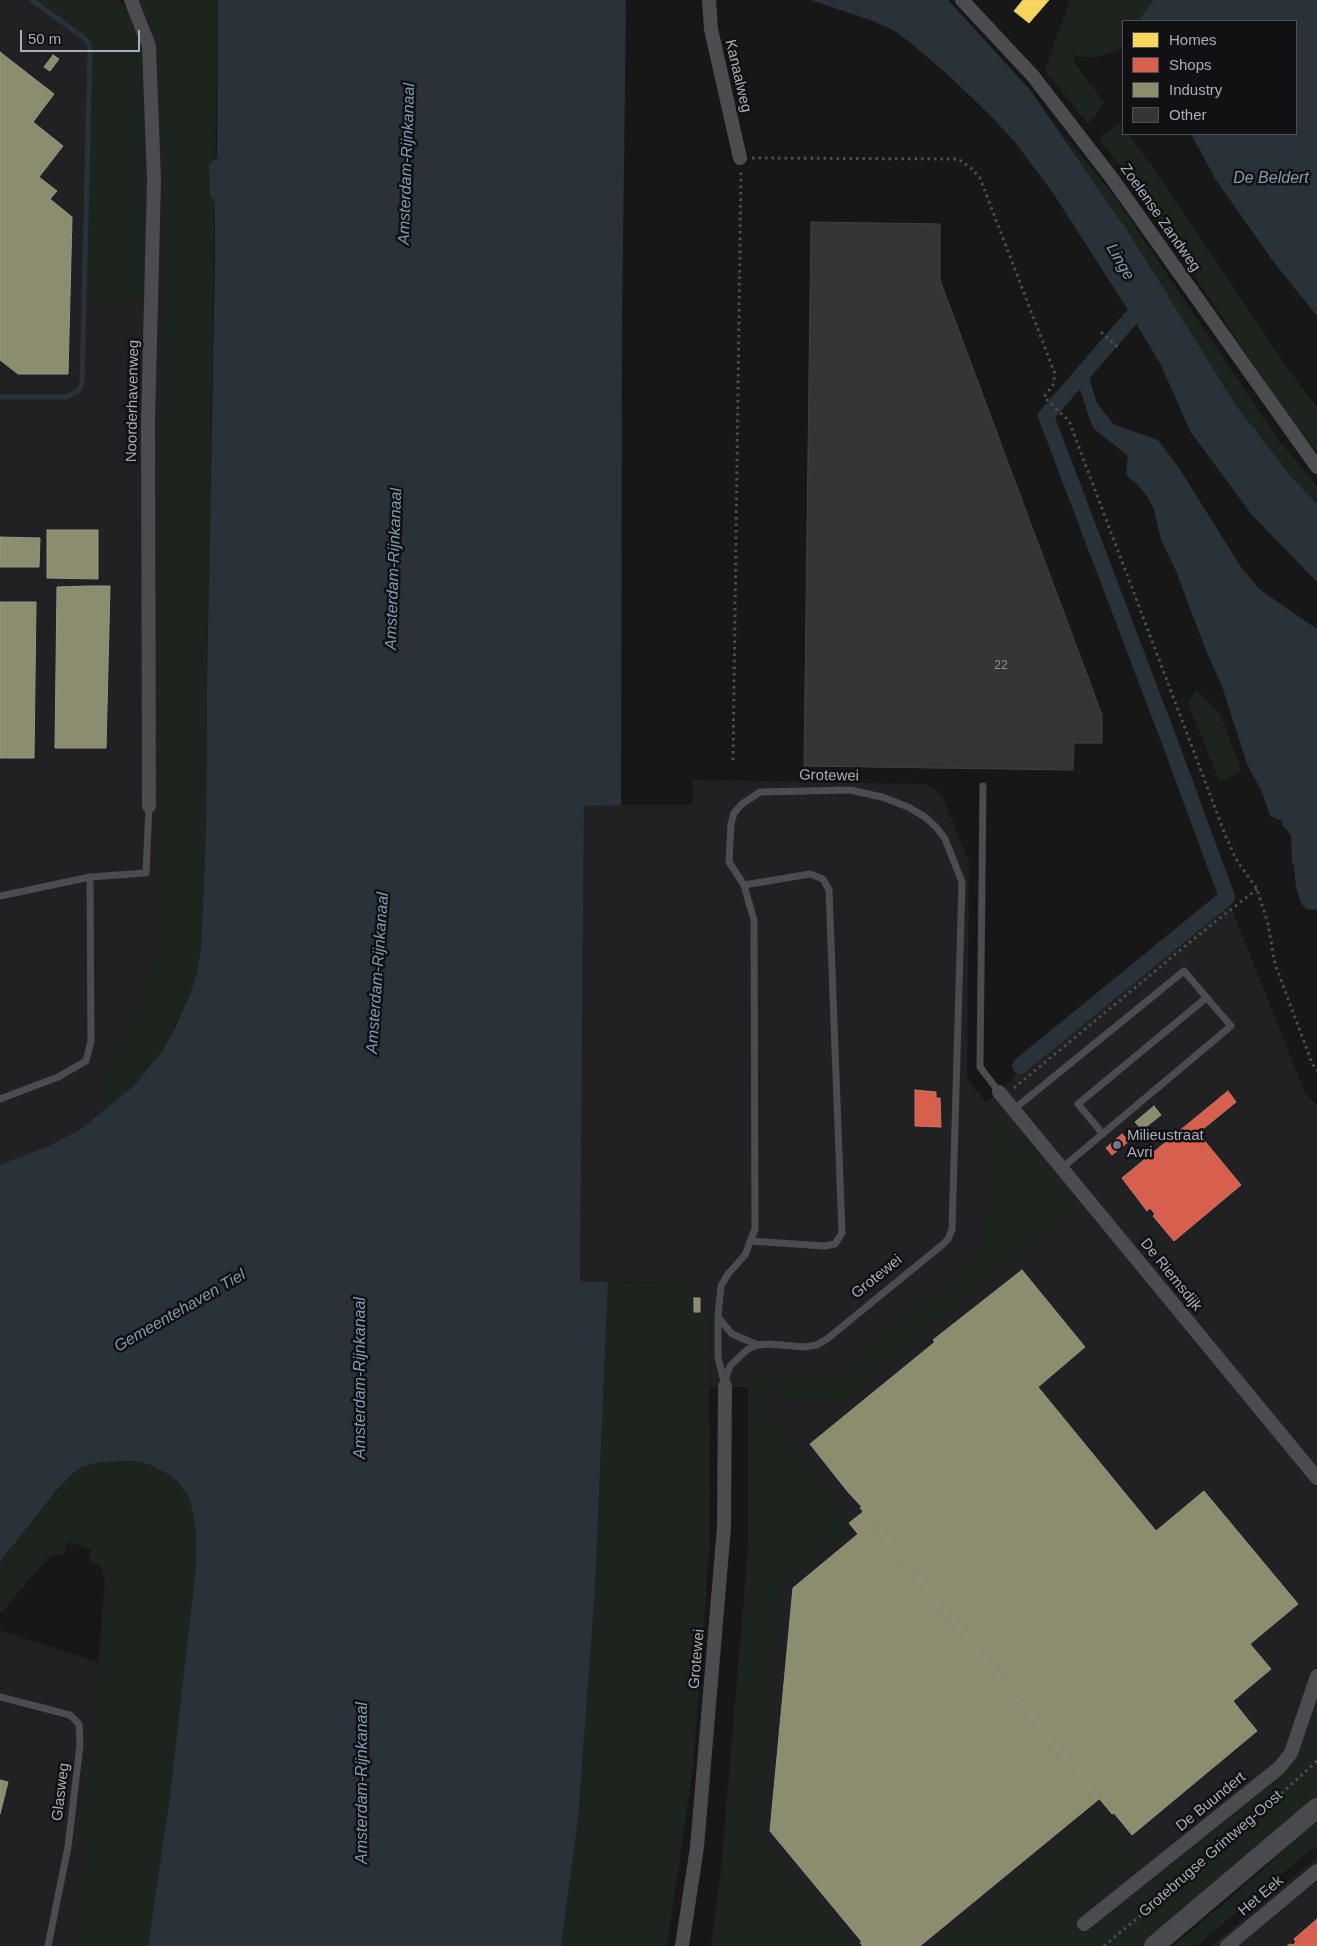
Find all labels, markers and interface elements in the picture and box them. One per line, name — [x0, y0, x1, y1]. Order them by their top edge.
scale bar — [22, 20, 142, 52]
legend — [1122, 20, 1297, 135]
text: 50 m — [28, 30, 61, 47]
text: Homes — [1169, 31, 1217, 48]
street label: Kanaalweg — [721, 38, 755, 114]
text: Shops — [1169, 56, 1212, 73]
text: Industry — [1169, 81, 1222, 98]
water label: Amsterdam-Rijnkanaal — [395, 83, 419, 245]
text: Other — [1169, 106, 1207, 123]
street label: Zoelense Zandweg — [1116, 161, 1204, 275]
water label: De Beldert — [1233, 169, 1309, 189]
water label: Linge — [1102, 240, 1138, 284]
street label: Noorderhavenweg — [123, 340, 143, 462]
water label: Amsterdam-Rijnkanaal — [382, 488, 406, 650]
house number: 22 — [994, 659, 1008, 673]
street label: Grotewei — [799, 766, 859, 786]
water label: Amsterdam-Rijnkanaal — [363, 892, 393, 1054]
place label: Milieustraat Avri — [1127, 1127, 1204, 1162]
marker: Milieustraat Avri — [1111, 1139, 1123, 1151]
street label: De Riemsdijk — [1136, 1235, 1206, 1315]
street label: Grotewei — [848, 1251, 906, 1303]
water label: Gemeentehaven Tiel — [111, 1266, 249, 1356]
water label: Amsterdam-Rijnkanaal — [351, 1297, 371, 1459]
street label: Grotewei — [685, 1628, 709, 1690]
water label: Amsterdam-Rijnkanaal — [353, 1702, 373, 1864]
street label: Glasweg — [49, 1762, 73, 1822]
street label: De Buundert — [1173, 1769, 1249, 1835]
street label: Grotebrugse Grintweg-Oost — [1136, 1787, 1286, 1921]
street label: Het Eek — [1235, 1872, 1287, 1920]

